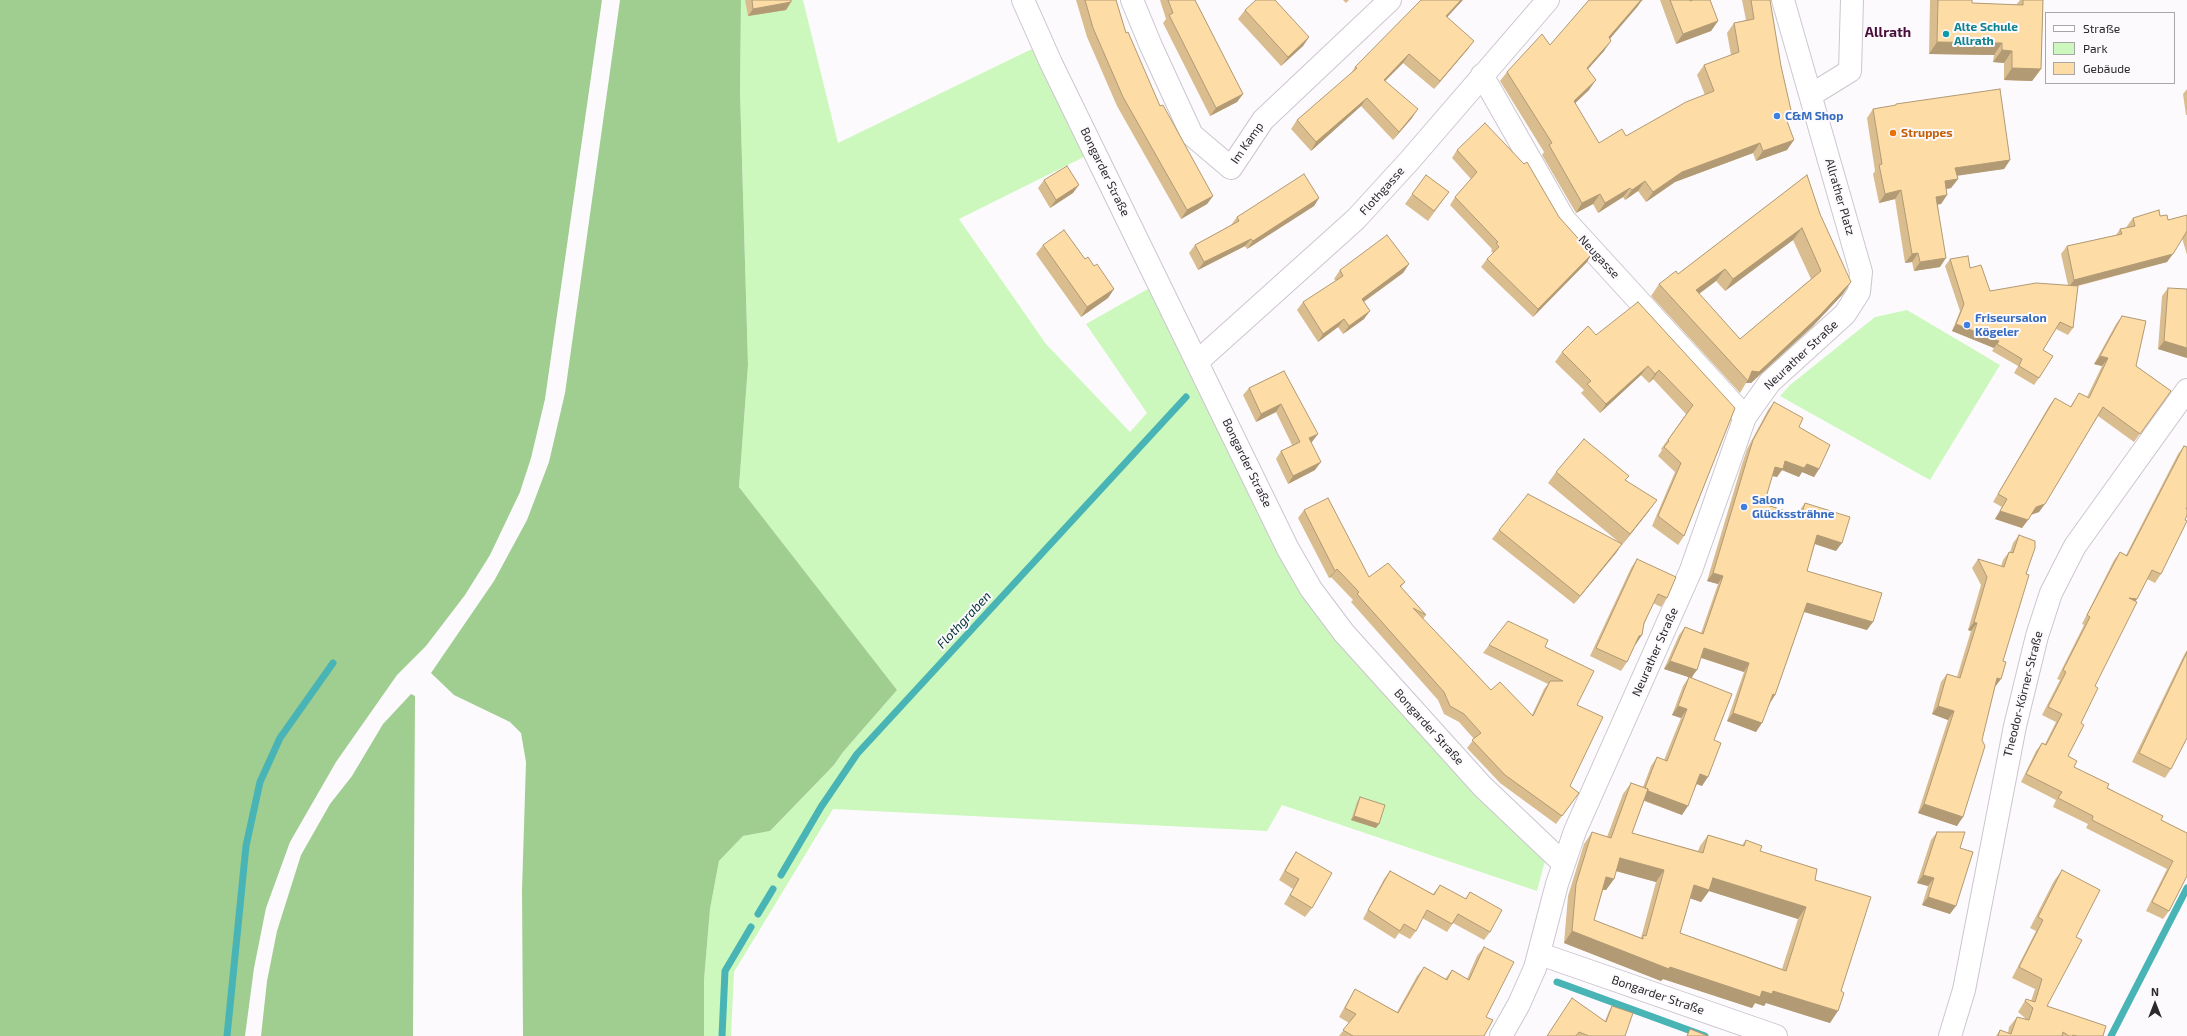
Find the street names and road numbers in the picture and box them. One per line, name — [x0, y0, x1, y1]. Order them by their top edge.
street label: Im Kamp — [1227, 119, 1267, 167]
street label: Bongarder Straße — [1077, 125, 1133, 219]
street label: Allrather Platz — [1822, 157, 1858, 237]
street label: Flothgasse — [1356, 164, 1408, 218]
street label: Neugasse — [1575, 232, 1623, 282]
street label: Neurather Straße — [1761, 317, 1841, 393]
street label: Bongarder Straße — [1219, 416, 1275, 510]
street label: Neurather Straße — [1629, 605, 1681, 699]
street label: Theodor-Körner-Straße — [2000, 630, 2046, 758]
street label: Bongarder Straße — [1391, 686, 1467, 768]
street label: Bongarder Straße — [1610, 972, 1706, 1018]

